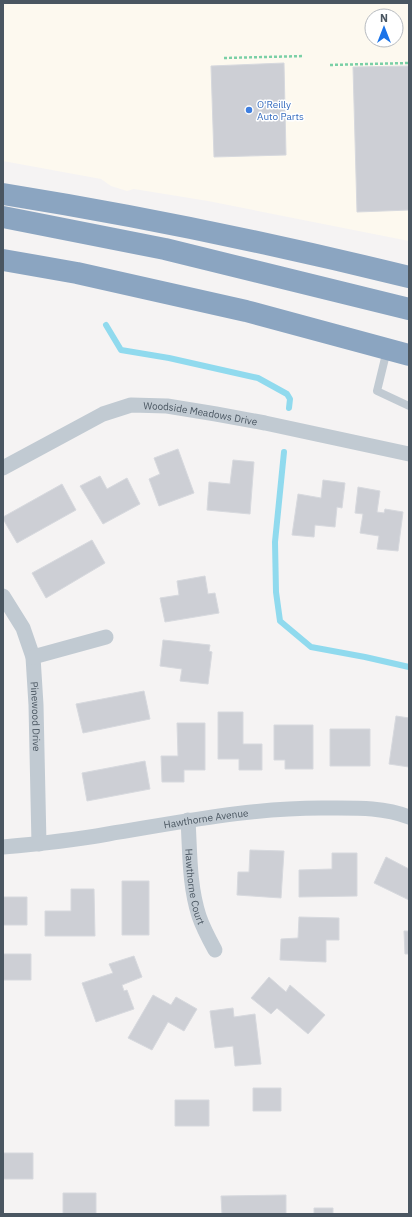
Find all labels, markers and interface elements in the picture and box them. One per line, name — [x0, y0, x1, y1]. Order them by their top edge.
north arrow — [364, 8, 404, 48]
text: N — [380, 11, 388, 25]
place label: O'Reilly Auto Parts — [257, 98, 304, 123]
marker: O'Reilly Auto Parts — [244, 105, 254, 115]
street label: Woodside Meadows Drive — [143, 399, 259, 428]
street label: Pinewood Drive — [28, 681, 44, 752]
street label: Hawthorne Avenue — [163, 806, 249, 831]
street label: Hawthorne Court — [183, 848, 208, 927]

